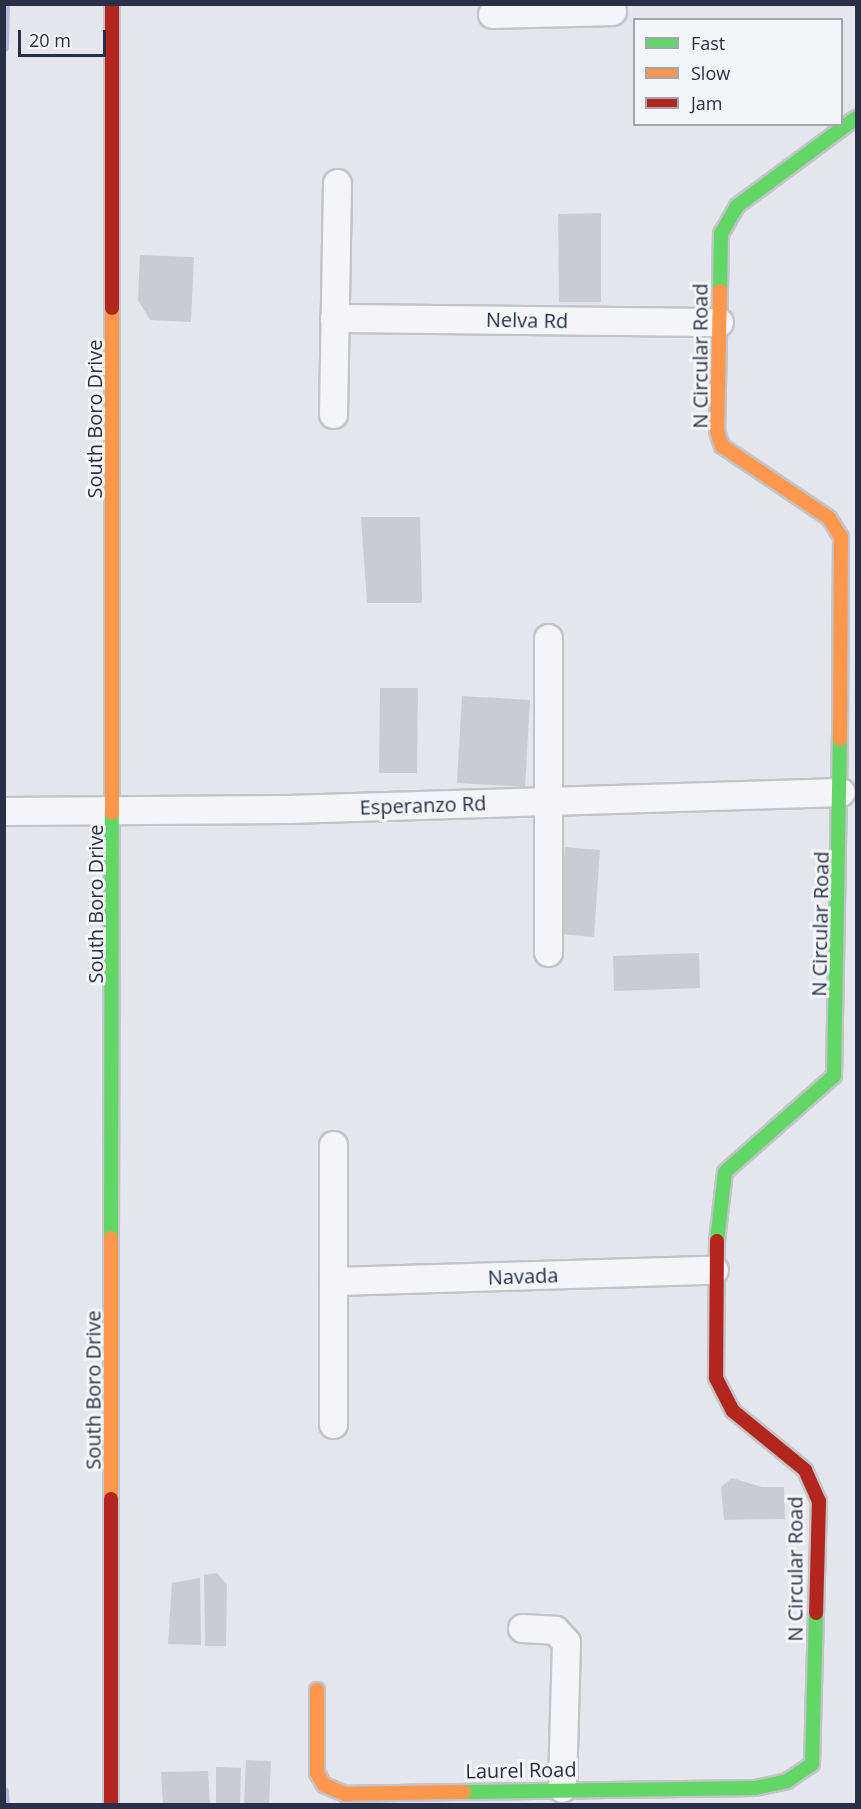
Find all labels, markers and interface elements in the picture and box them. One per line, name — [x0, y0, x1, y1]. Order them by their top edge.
scale bar — [21, 18, 110, 56]
legend — [633, 18, 843, 126]
text: 20 m — [29, 28, 71, 52]
text: Fast — [691, 31, 725, 55]
text: Slow — [691, 61, 730, 85]
text: Jam — [691, 91, 723, 115]
street label: N Circular Road — [688, 283, 712, 429]
street label: Nelva Rd — [486, 307, 568, 333]
street label: South Boro Drive — [82, 339, 106, 499]
street label: Esperanzo Rd — [359, 791, 487, 819]
street label: South Boro Drive — [83, 824, 107, 984]
street label: N Circular Road — [807, 851, 833, 997]
street label: Navada — [487, 1263, 559, 1289]
street label: South Boro Drive — [81, 1310, 105, 1470]
street label: N Circular Road — [783, 1496, 807, 1642]
street label: Laurel Road — [465, 1757, 577, 1783]

